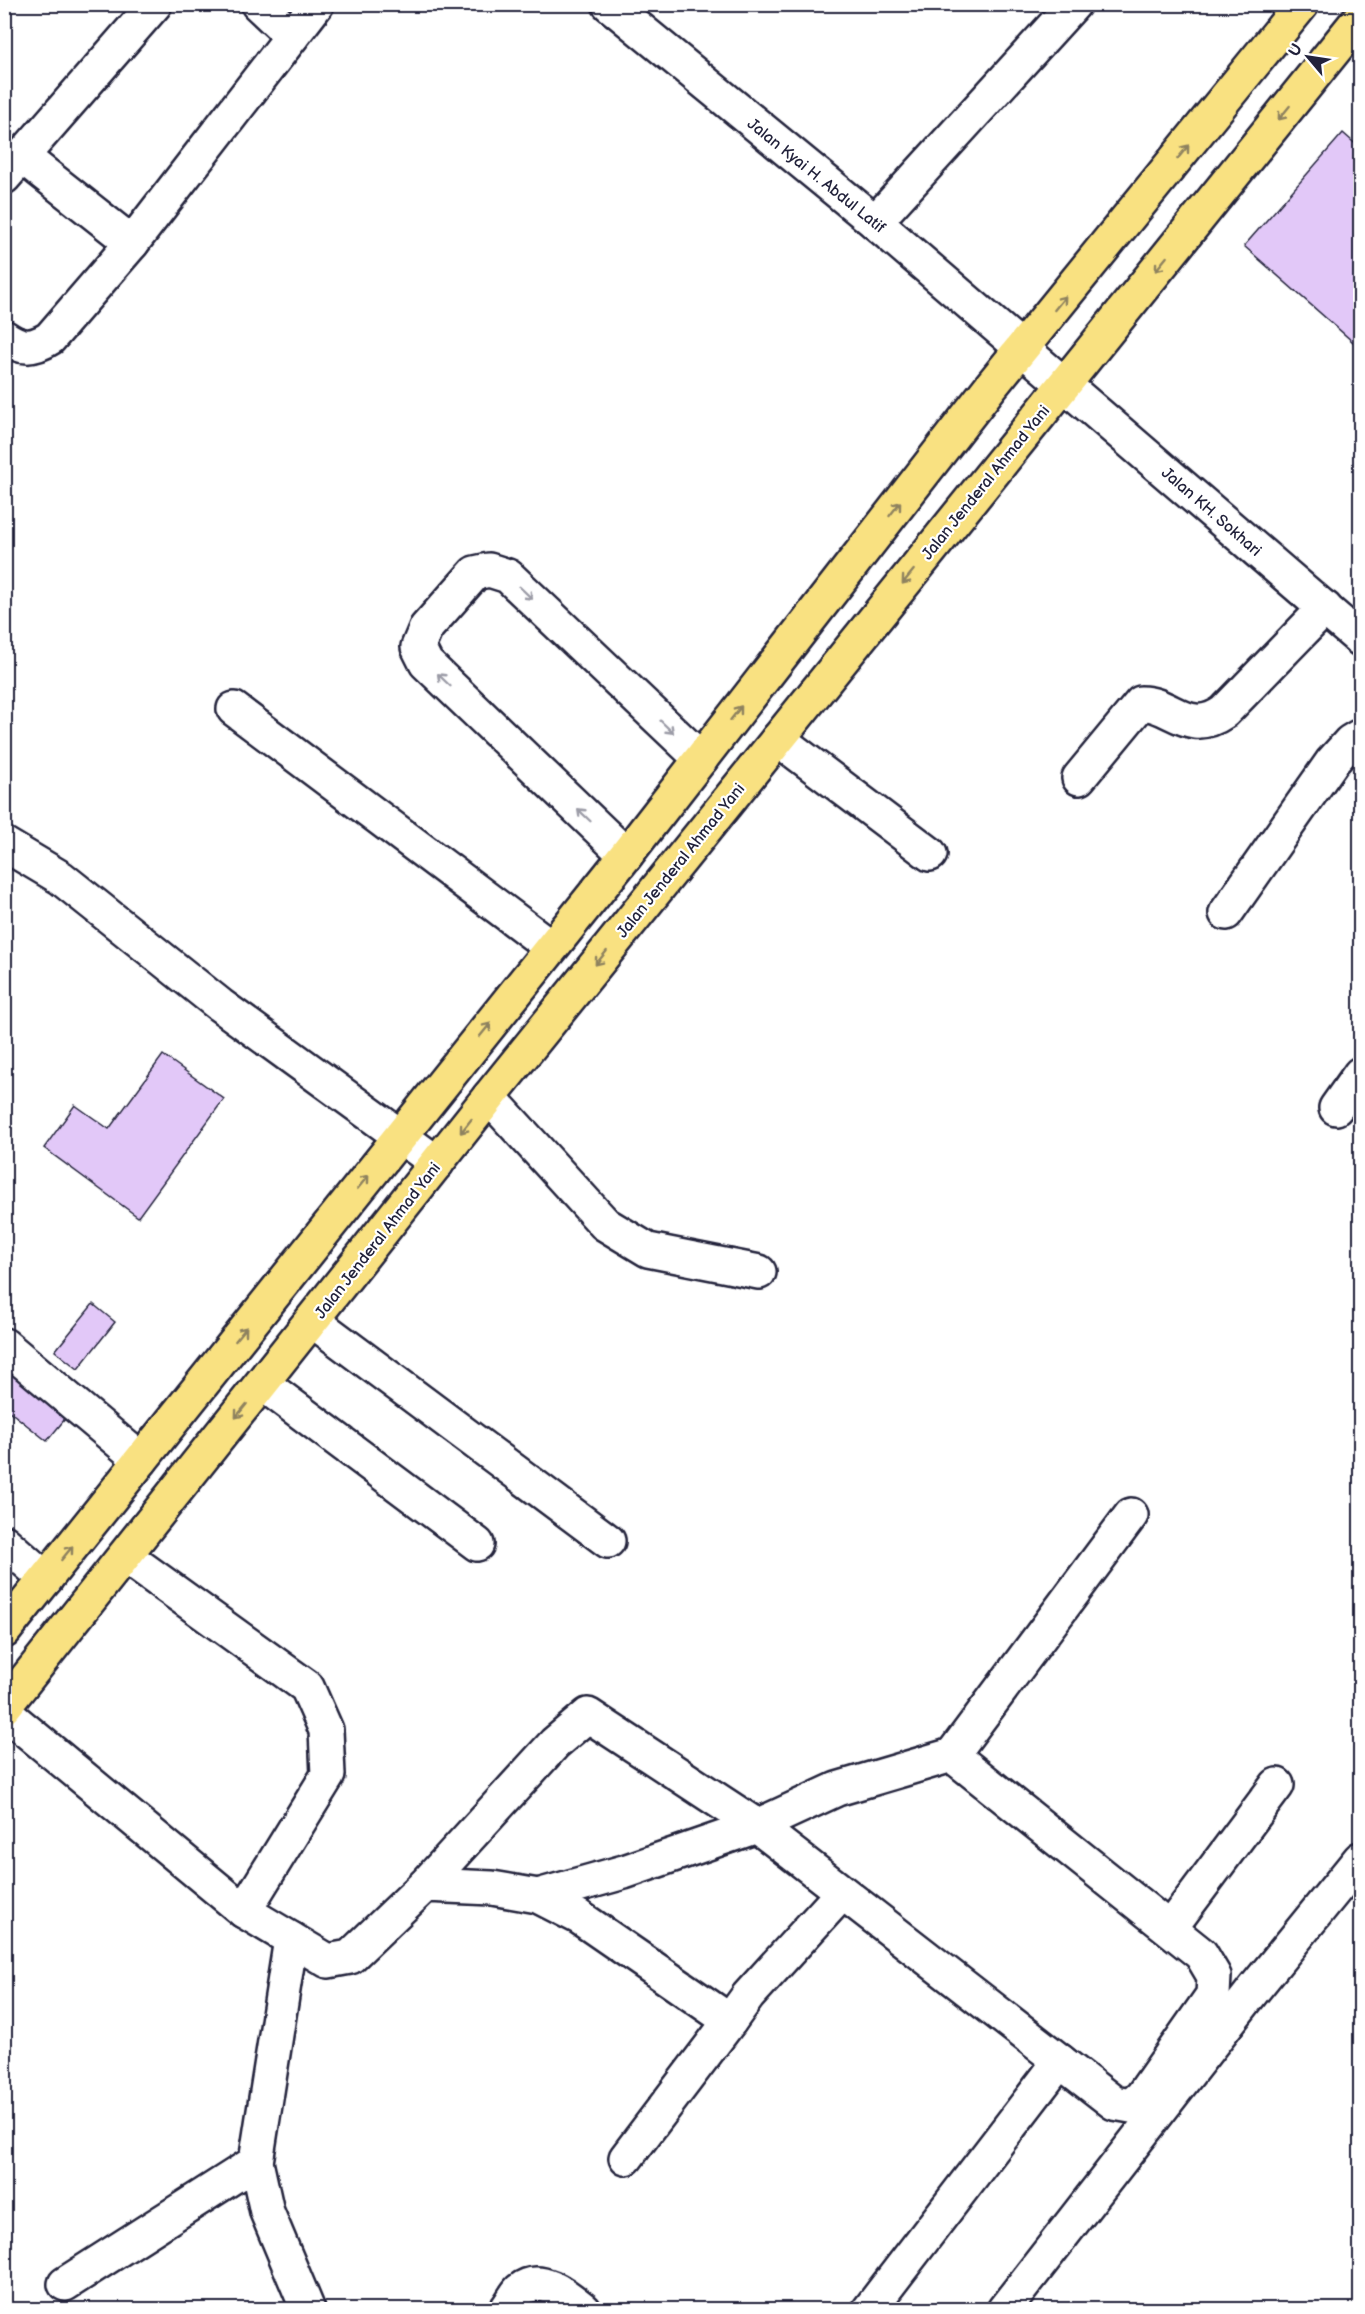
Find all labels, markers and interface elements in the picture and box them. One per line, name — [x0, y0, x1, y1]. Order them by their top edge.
north arrow — [1278, 27, 1338, 87]
text: U — [1285, 41, 1307, 60]
one-way arrow — [1277, 105, 1291, 120]
street label: Jalan Kyai H. Abdul Latif — [743, 115, 889, 238]
one-way arrow — [1176, 144, 1189, 160]
one-way arrow — [1154, 256, 1168, 271]
one-way arrow — [1053, 295, 1066, 311]
street label: Jalan Jenderal Ahmad Yani — [918, 402, 1054, 564]
street label: Jalan KH. Sokhari — [1157, 464, 1265, 561]
one-way arrow — [888, 502, 901, 518]
one-way arrow — [902, 569, 915, 585]
one-way arrow — [518, 585, 533, 600]
one-way arrow — [436, 673, 451, 687]
one-way arrow — [730, 705, 743, 721]
one-way arrow — [659, 720, 674, 734]
street label: Jalan Jenderal Ahmad Yani — [613, 780, 749, 942]
one-way arrow — [577, 808, 592, 822]
one-way arrow — [595, 949, 608, 965]
one-way arrow — [478, 1022, 491, 1038]
one-way arrow — [460, 1118, 473, 1134]
street label: Jalan Jenderal Ahmad Yani — [311, 1159, 445, 1323]
one-way arrow — [356, 1174, 369, 1190]
one-way arrow — [235, 1327, 248, 1343]
one-way arrow — [235, 1403, 248, 1419]
one-way arrow — [61, 1545, 74, 1561]

